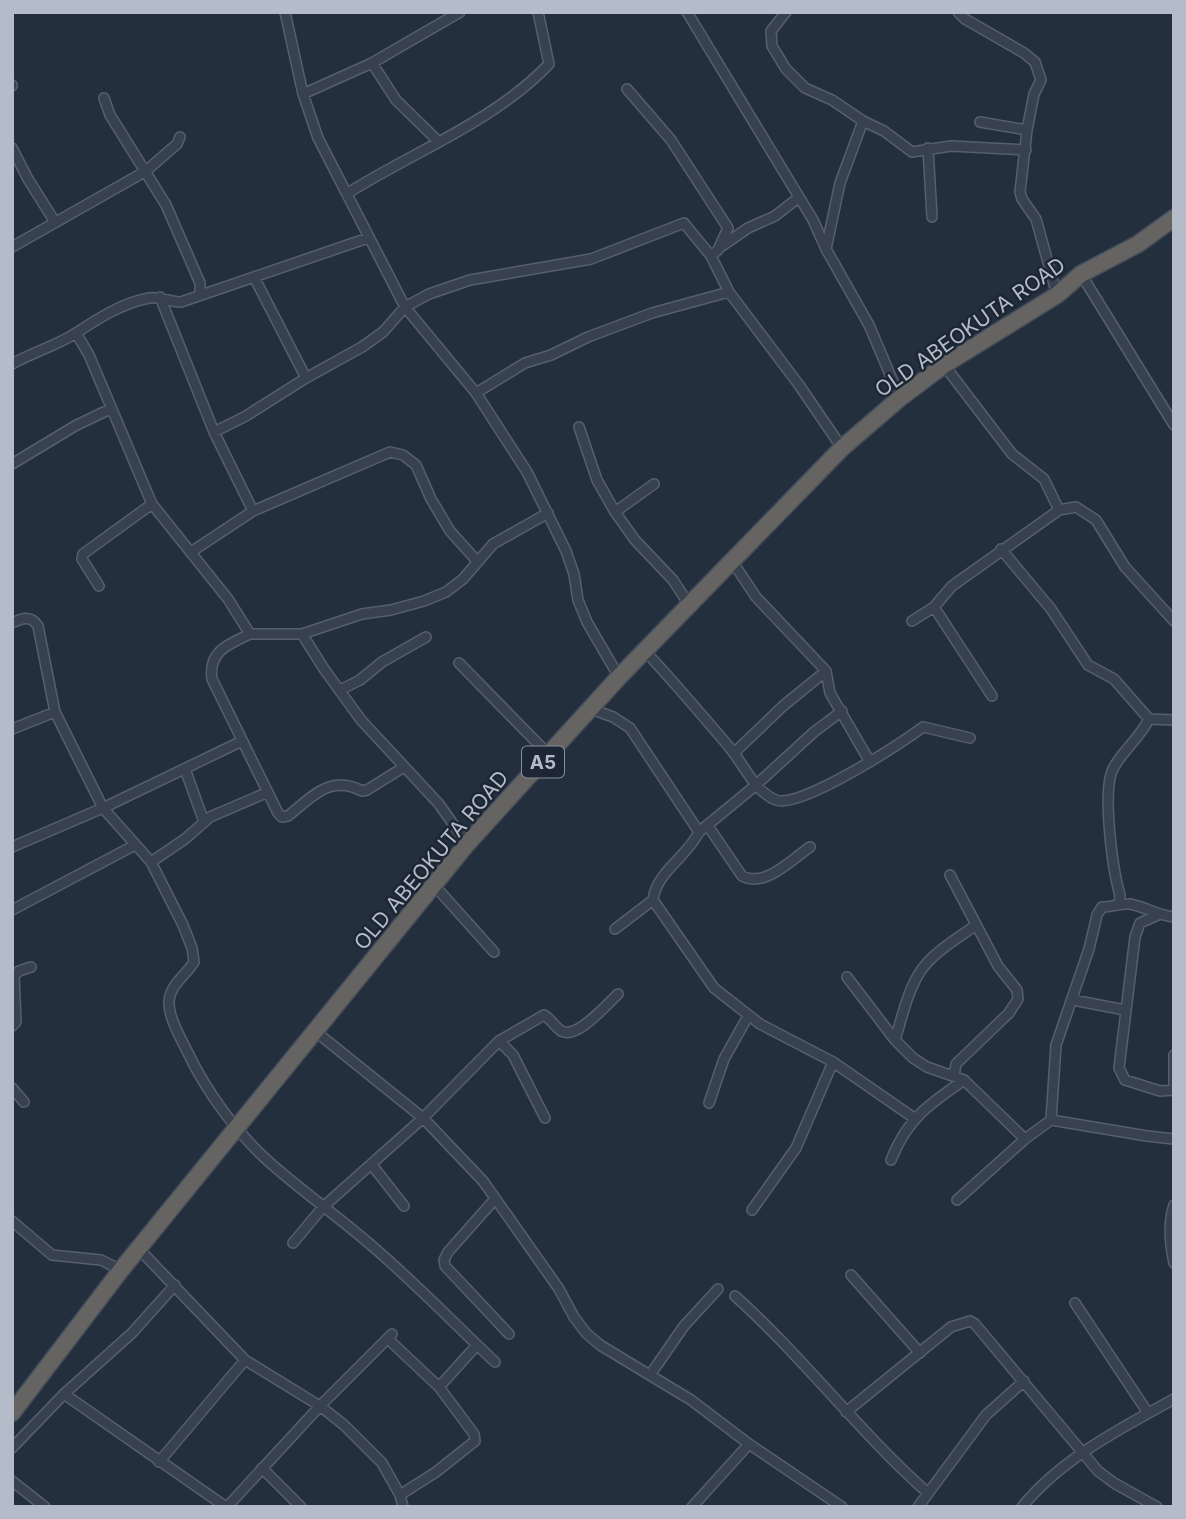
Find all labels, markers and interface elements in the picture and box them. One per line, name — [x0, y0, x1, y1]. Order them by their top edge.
street label: OLD ABEOKUTA ROAD — [870, 252, 1070, 402]
road number: A5 — [522, 747, 564, 778]
street label: OLD ABEOKUTA ROAD — [349, 765, 513, 955]

